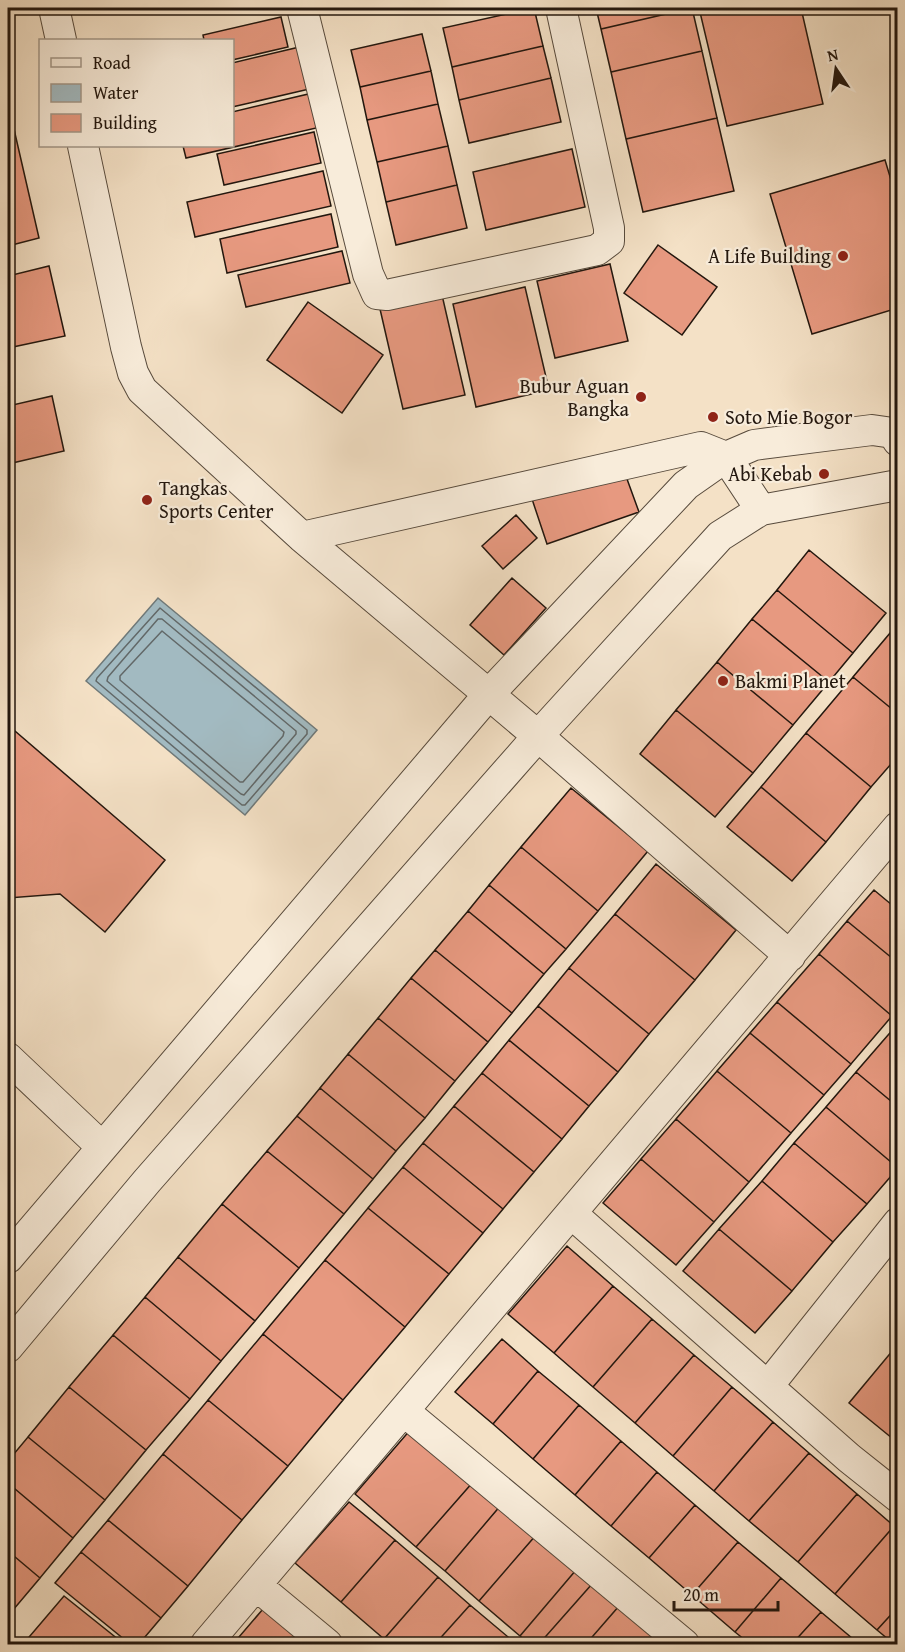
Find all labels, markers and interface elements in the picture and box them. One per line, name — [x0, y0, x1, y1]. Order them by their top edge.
legend — [39, 39, 234, 147]
north arrow — [806, 39, 866, 99]
text: N — [825, 41, 841, 67]
text: Road — [93, 49, 131, 76]
text: Water — [93, 79, 139, 106]
text: Building — [93, 109, 157, 136]
place label: A Life Building — [708, 241, 831, 270]
marker: A Life Building — [836, 249, 850, 263]
place label: Bubur Aguan Bangka — [519, 371, 630, 423]
marker: Bubur Aguan Bangka — [634, 390, 648, 404]
place label: Soto Mie Bogor — [725, 402, 852, 431]
marker: Soto Mie Bogor — [706, 410, 720, 424]
place label: Abi Kebab — [728, 459, 812, 488]
marker: Abi Kebab — [817, 467, 831, 481]
place label: Tangkas Sports Center — [159, 473, 274, 525]
marker: Tangkas Sports Center — [140, 493, 154, 507]
place label: Bakmi Planet — [735, 666, 846, 695]
marker: Bakmi Planet — [716, 674, 730, 688]
scale bar — [674, 1574, 778, 1612]
text: 20 m — [683, 1581, 719, 1608]

